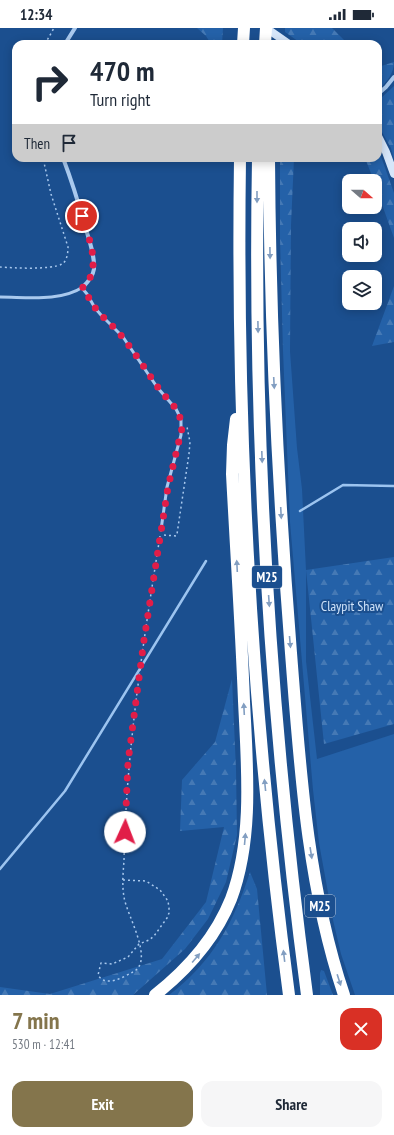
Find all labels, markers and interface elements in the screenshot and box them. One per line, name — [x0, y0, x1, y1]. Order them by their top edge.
text: 12:34 — [20, 5, 52, 24]
text: 470 m — [90, 52, 154, 89]
icon: right — [24, 56, 76, 108]
text: Turn right — [90, 88, 150, 111]
icon: arrive — [58, 132, 80, 154]
text: Then — [24, 134, 50, 153]
north arrow — [342, 174, 382, 214]
map controls — [342, 174, 382, 310]
one-way arrow — [254, 191, 260, 204]
pin — [65, 199, 99, 233]
icon: arrive — [71, 205, 93, 227]
button: sound — [342, 222, 382, 262]
one-way arrow — [267, 247, 273, 260]
button: layers — [342, 270, 382, 310]
one-way arrow — [255, 321, 261, 334]
one-way arrow — [271, 377, 278, 389]
one-way arrow — [258, 451, 265, 463]
one-way arrow — [278, 507, 285, 519]
one-way arrow — [233, 560, 240, 572]
road number: M25 — [252, 566, 282, 588]
one-way arrow — [265, 595, 272, 607]
park label: Claypit Shaw — [321, 597, 384, 615]
one-way arrow — [287, 636, 294, 648]
one-way arrow — [241, 703, 248, 715]
one-way arrow — [261, 779, 268, 791]
position arrow — [104, 811, 146, 853]
one-way arrow — [241, 833, 248, 845]
one-way arrow — [308, 847, 314, 859]
road number: M25 — [305, 895, 335, 917]
one-way arrow — [280, 950, 287, 962]
one-way arrow — [192, 952, 201, 963]
one-way arrow — [336, 974, 342, 986]
text: 7 min — [12, 1005, 59, 1036]
button: close — [340, 1008, 382, 1050]
text: 530 m · 12:41 — [12, 1036, 75, 1053]
button: Exit — [12, 1081, 193, 1127]
button: Share — [201, 1081, 382, 1127]

